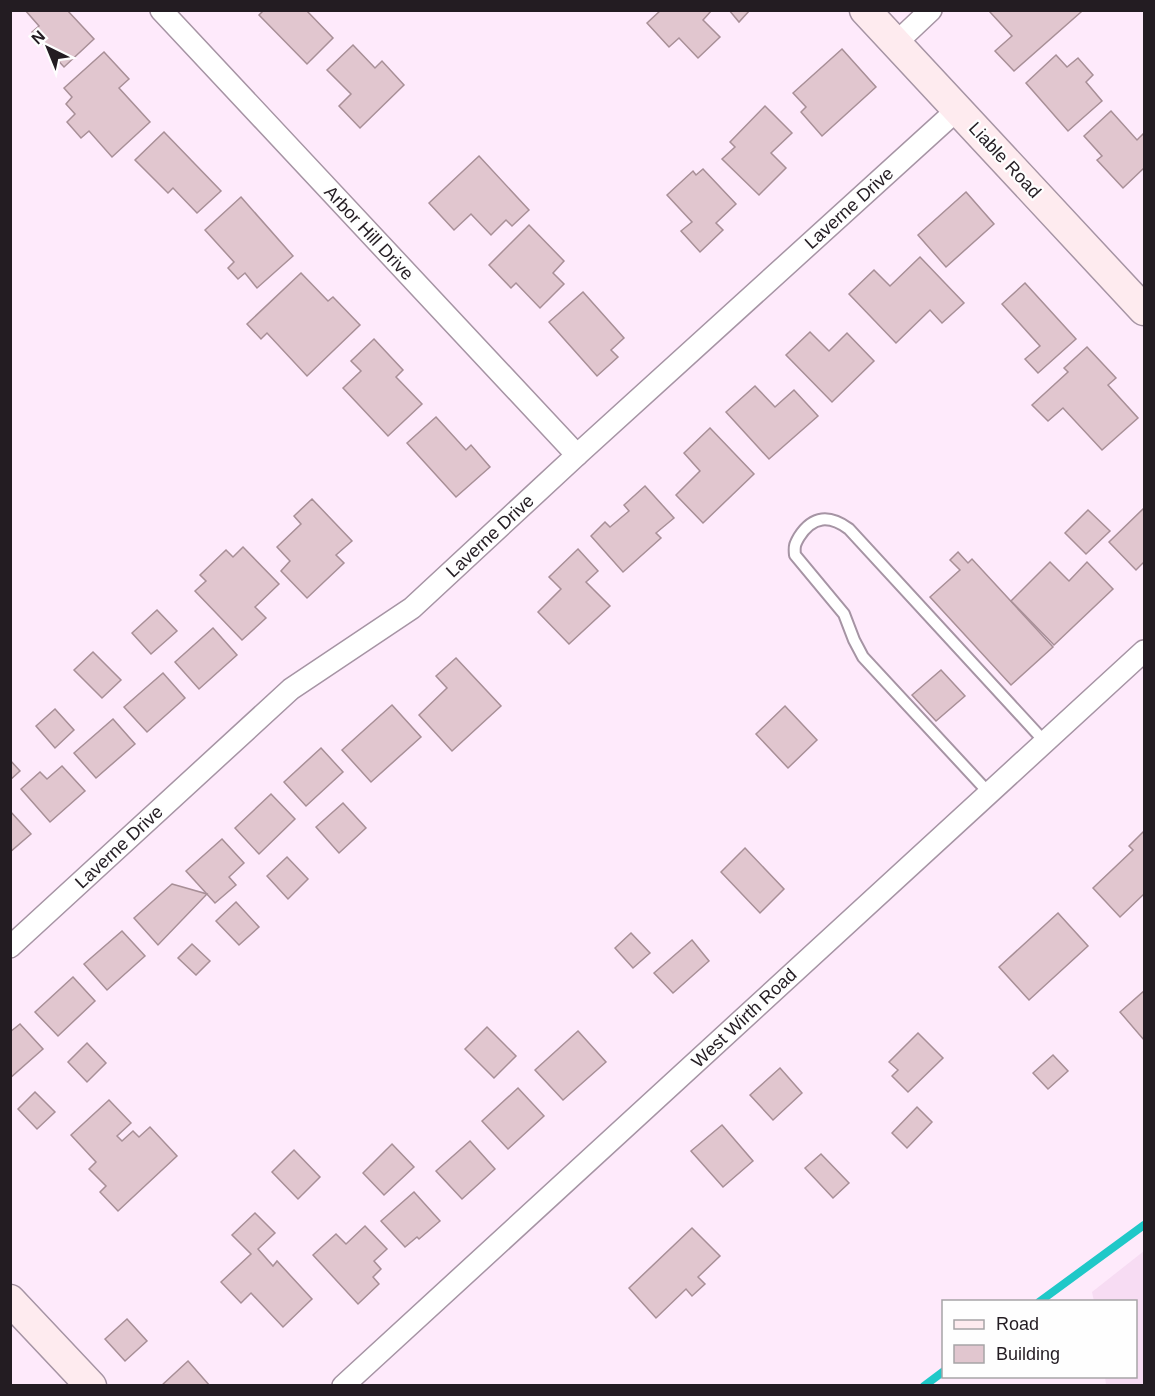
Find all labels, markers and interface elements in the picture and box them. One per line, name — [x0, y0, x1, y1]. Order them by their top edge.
north arrow — [18, 18, 78, 78]
text: N — [28, 27, 48, 48]
street label: Liable Road — [965, 118, 1045, 202]
street label: Laverne Drive — [801, 163, 897, 253]
street label: Arbor Hill Drive — [320, 182, 418, 284]
street label: Laverne Drive — [442, 490, 538, 582]
street label: Laverne Drive — [71, 801, 167, 893]
street label: West Wirth Road — [688, 964, 800, 1072]
legend — [942, 1300, 1137, 1378]
text: Road — [996, 1314, 1039, 1334]
text: Building — [996, 1344, 1060, 1364]

